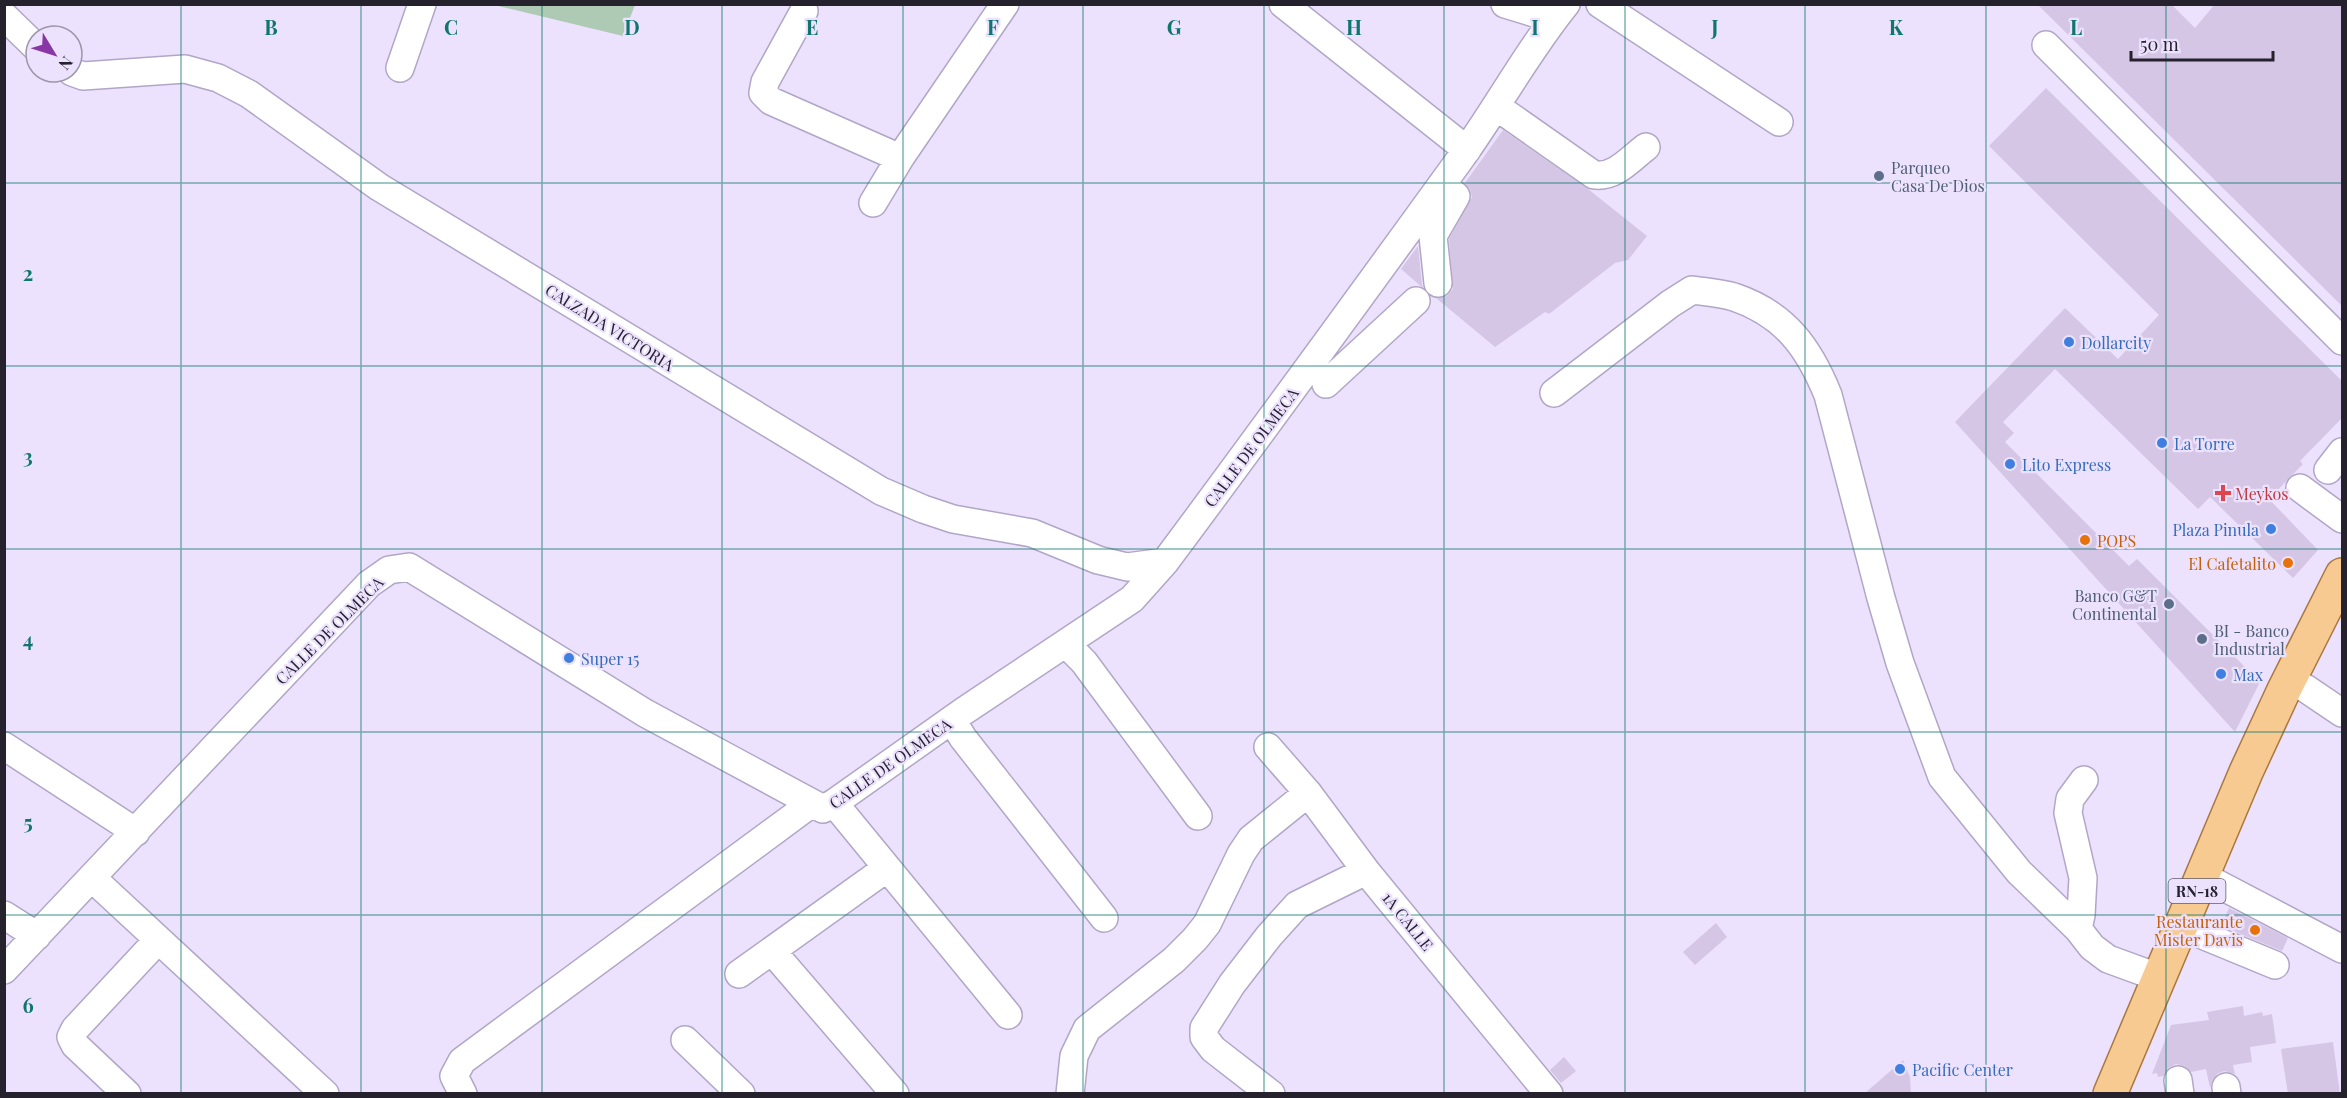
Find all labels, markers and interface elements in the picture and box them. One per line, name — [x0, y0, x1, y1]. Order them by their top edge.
text: B — [264, 13, 278, 40]
text: C — [444, 13, 458, 40]
text: D — [624, 13, 640, 40]
text: E — [806, 13, 818, 40]
text: F — [987, 13, 999, 40]
text: G — [1167, 13, 1182, 40]
text: H — [1346, 13, 1362, 40]
text: I — [1531, 13, 1539, 40]
text: J — [1710, 13, 1719, 40]
text: K — [1889, 13, 1904, 40]
text: L — [2070, 13, 2082, 40]
north arrow — [24, 24, 84, 84]
scale bar — [2131, 24, 2274, 62]
text: 50 m — [2140, 32, 2179, 56]
text: N — [54, 53, 78, 75]
place label: Parqueo Casa De Dios — [1891, 157, 1985, 196]
marker: Parqueo Casa De Dios — [1872, 169, 1886, 183]
text: 2 — [23, 259, 33, 286]
street label: CALZADA VICTORIA — [542, 279, 679, 376]
place label: Dollarcity — [2081, 332, 2151, 353]
marker: Dollarcity — [2062, 335, 2076, 349]
street label: CALLE DE OLMECA — [1199, 382, 1303, 511]
place label: La Torre — [2174, 433, 2235, 454]
marker: La Torre — [2155, 436, 2169, 450]
text: 3 — [23, 442, 33, 469]
place label: Lito Express — [2022, 454, 2111, 475]
marker: Lito Express — [2003, 457, 2017, 471]
place label: Meykos — [2235, 483, 2289, 504]
marker: Meykos — [2216, 486, 2230, 500]
place label: Plaza Pinula — [2172, 519, 2259, 540]
marker: Plaza Pinula — [2264, 522, 2278, 536]
place label: POPS — [2097, 530, 2136, 551]
marker: POPS — [2078, 533, 2092, 547]
place label: El Cafetalito — [2188, 553, 2276, 574]
marker: El Cafetalito — [2281, 556, 2295, 570]
street label: CALLE DE OLMECA — [271, 571, 388, 688]
place label: Banco G&T Continental — [2072, 585, 2157, 624]
marker: Banco G&T Continental — [2162, 597, 2176, 611]
place label: BI - Banco Industrial — [2214, 620, 2289, 659]
text: 4 — [23, 625, 33, 652]
marker: BI - Banco Industrial — [2195, 632, 2209, 646]
place label: Super 15 — [581, 648, 639, 669]
marker: Super 15 — [562, 651, 576, 665]
place label: Max — [2233, 664, 2264, 685]
marker: Max — [2214, 667, 2228, 681]
street label: CALLE DE OLMECA — [825, 712, 956, 813]
text: 5 — [23, 808, 33, 835]
road number: RN-18 — [2168, 879, 2226, 903]
street label: 1A CALLE — [1378, 887, 1438, 955]
place label: Restaurante Mister Davis — [2154, 911, 2243, 950]
marker: Restaurante Mister Davis — [2248, 923, 2262, 937]
text: 6 — [22, 991, 34, 1018]
place label: Pacific Center — [1912, 1059, 2013, 1080]
marker: Pacific Center — [1893, 1062, 1907, 1076]

